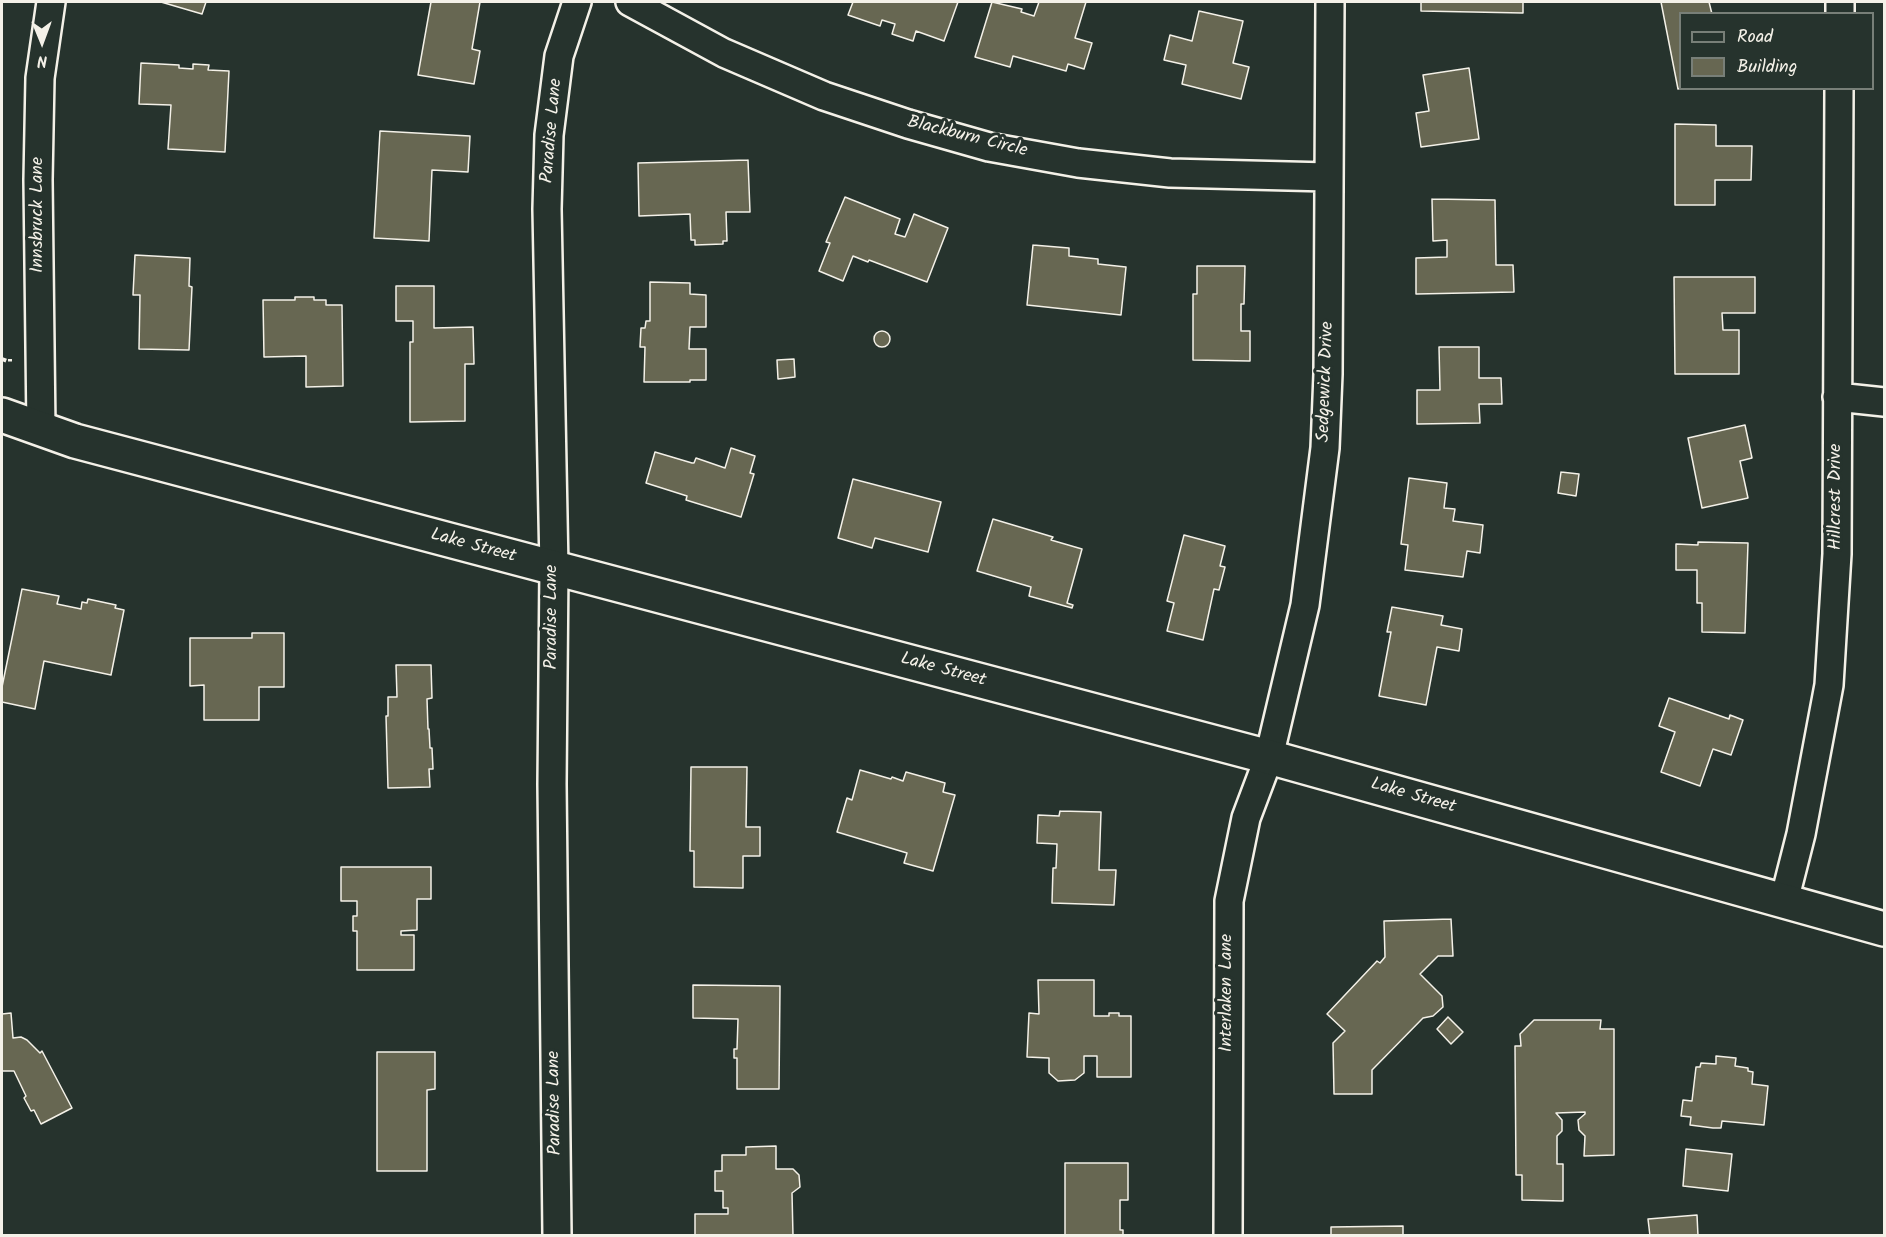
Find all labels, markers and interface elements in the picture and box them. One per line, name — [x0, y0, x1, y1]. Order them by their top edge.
north arrow — [12, 12, 72, 72]
legend — [1679, 12, 1874, 90]
text: Road — [1737, 23, 1773, 52]
text: N — [37, 48, 48, 73]
text: Building — [1737, 53, 1797, 82]
street label: Paradise Lane — [538, 78, 568, 184]
street label: Blackburn Circle — [905, 113, 1029, 163]
street label: Innsbruck Lane — [28, 157, 50, 273]
street label: Sedgewick Drive — [1314, 321, 1340, 443]
street label: Hillcrest Drive — [1826, 444, 1848, 550]
street label: Lake Street — [428, 525, 518, 569]
street label: Paradise Lane — [542, 565, 564, 669]
street label: Lake Street — [898, 649, 988, 693]
street label: Lake Street — [1368, 775, 1458, 819]
street label: Interlaken Lane — [1217, 934, 1239, 1052]
street label: Paradise Lane — [544, 1050, 568, 1156]

